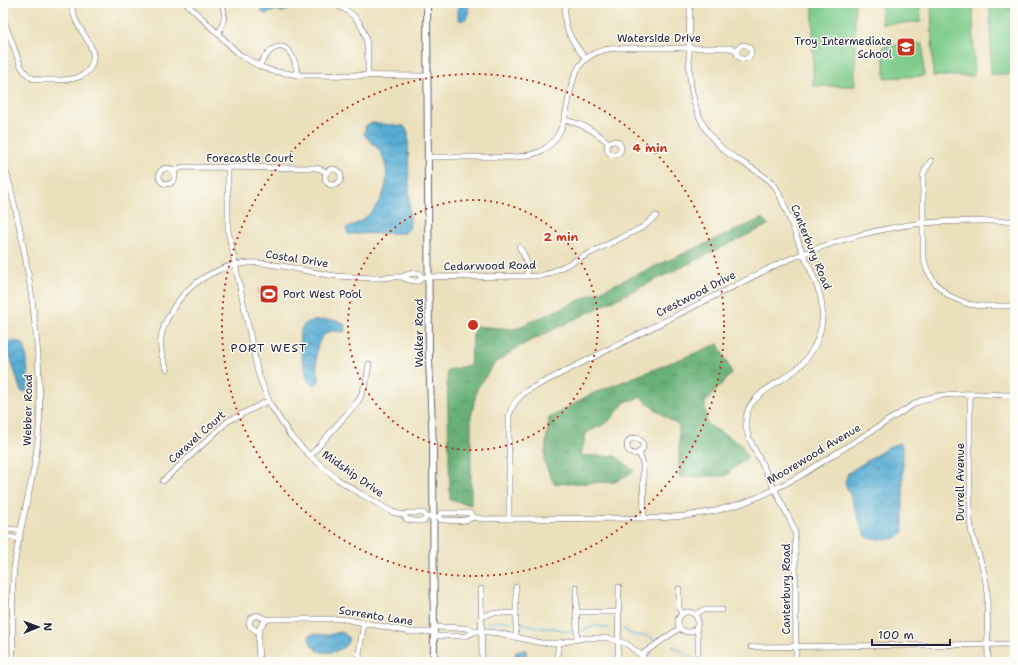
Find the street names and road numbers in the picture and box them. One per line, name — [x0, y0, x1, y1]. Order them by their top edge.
street label: Waterside Drive — [617, 31, 701, 46]
street label: Forecastle Court — [206, 151, 294, 166]
street label: Canterbury Road — [787, 202, 835, 292]
street label: Costal Drive — [264, 247, 330, 271]
street label: Cedarwood Road — [444, 258, 536, 274]
street label: Crestwood Drive — [654, 267, 738, 321]
street label: Walker Road — [412, 299, 427, 367]
street label: Webber Road — [20, 374, 36, 446]
street label: Caravel Court — [165, 407, 229, 467]
street label: Moorewood Avenue — [764, 420, 864, 488]
street label: Durrell Avenue — [953, 443, 968, 521]
street label: Midship Drive — [319, 447, 387, 501]
street label: Canterbury Road — [779, 544, 794, 634]
street label: Sorrento Lane — [338, 603, 414, 629]

